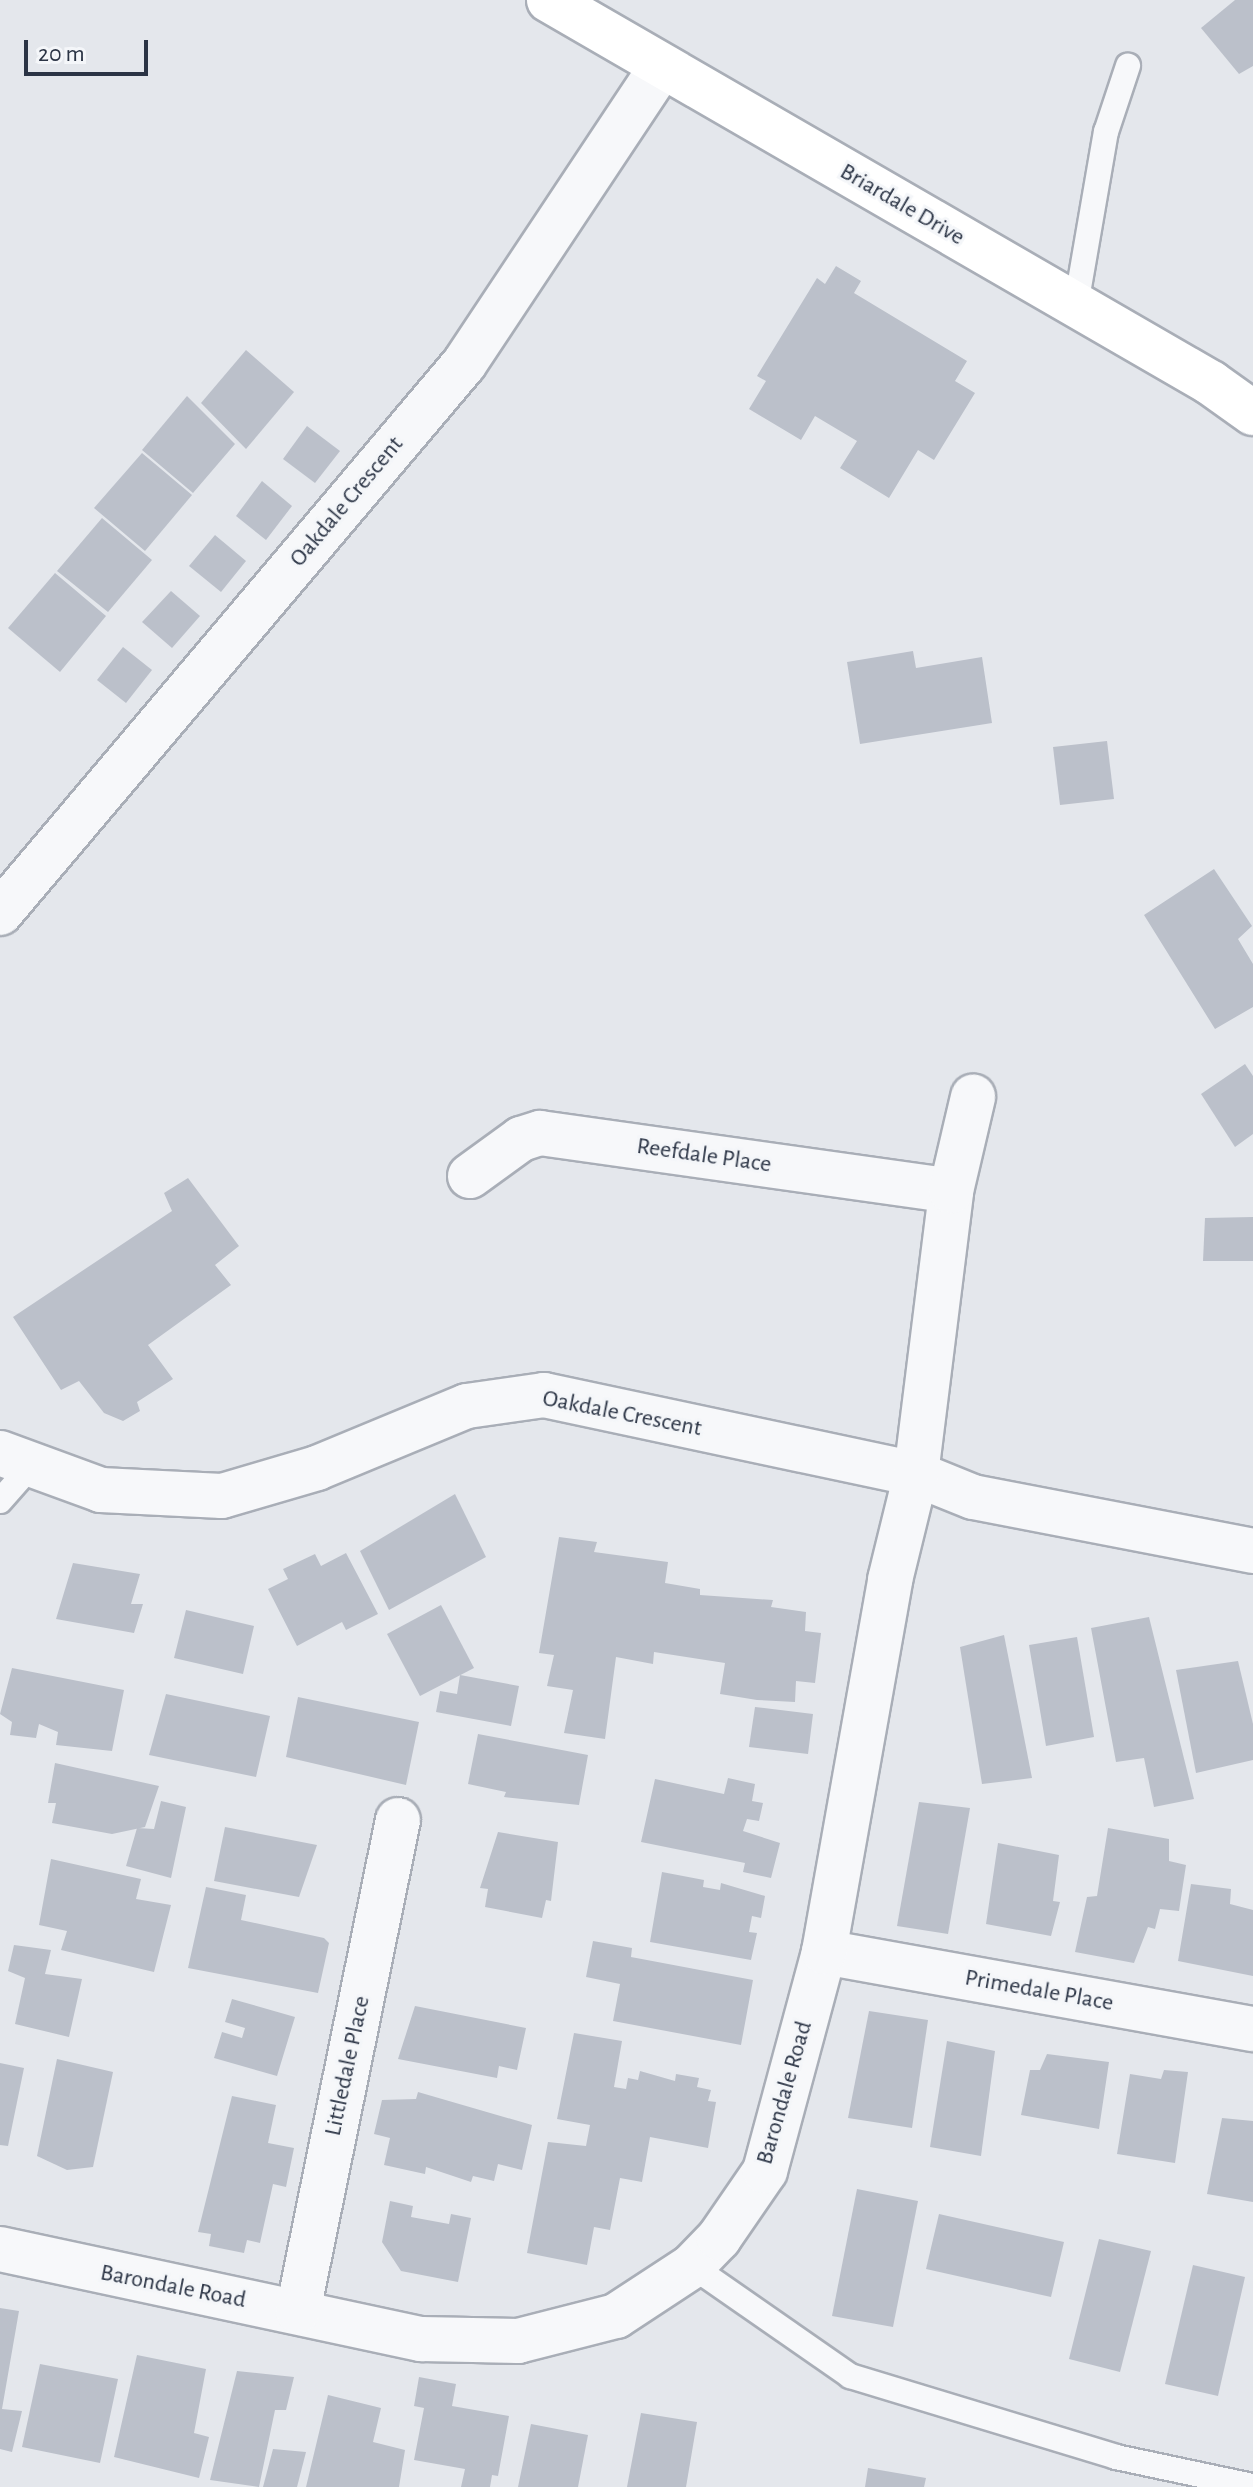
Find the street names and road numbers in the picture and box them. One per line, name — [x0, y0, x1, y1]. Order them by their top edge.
street label: Briardale Drive — [835, 158, 969, 252]
street label: Oakdale Crescent — [284, 431, 410, 573]
street label: Reefdale Place — [635, 1132, 773, 1180]
street label: Oakdale Crescent — [540, 1384, 704, 1444]
street label: Primedale Place — [963, 1964, 1115, 2018]
street label: Littledale Place — [319, 1993, 377, 2139]
street label: Barondale Road — [751, 2018, 819, 2168]
street label: Barondale Road — [98, 2259, 248, 2315]

